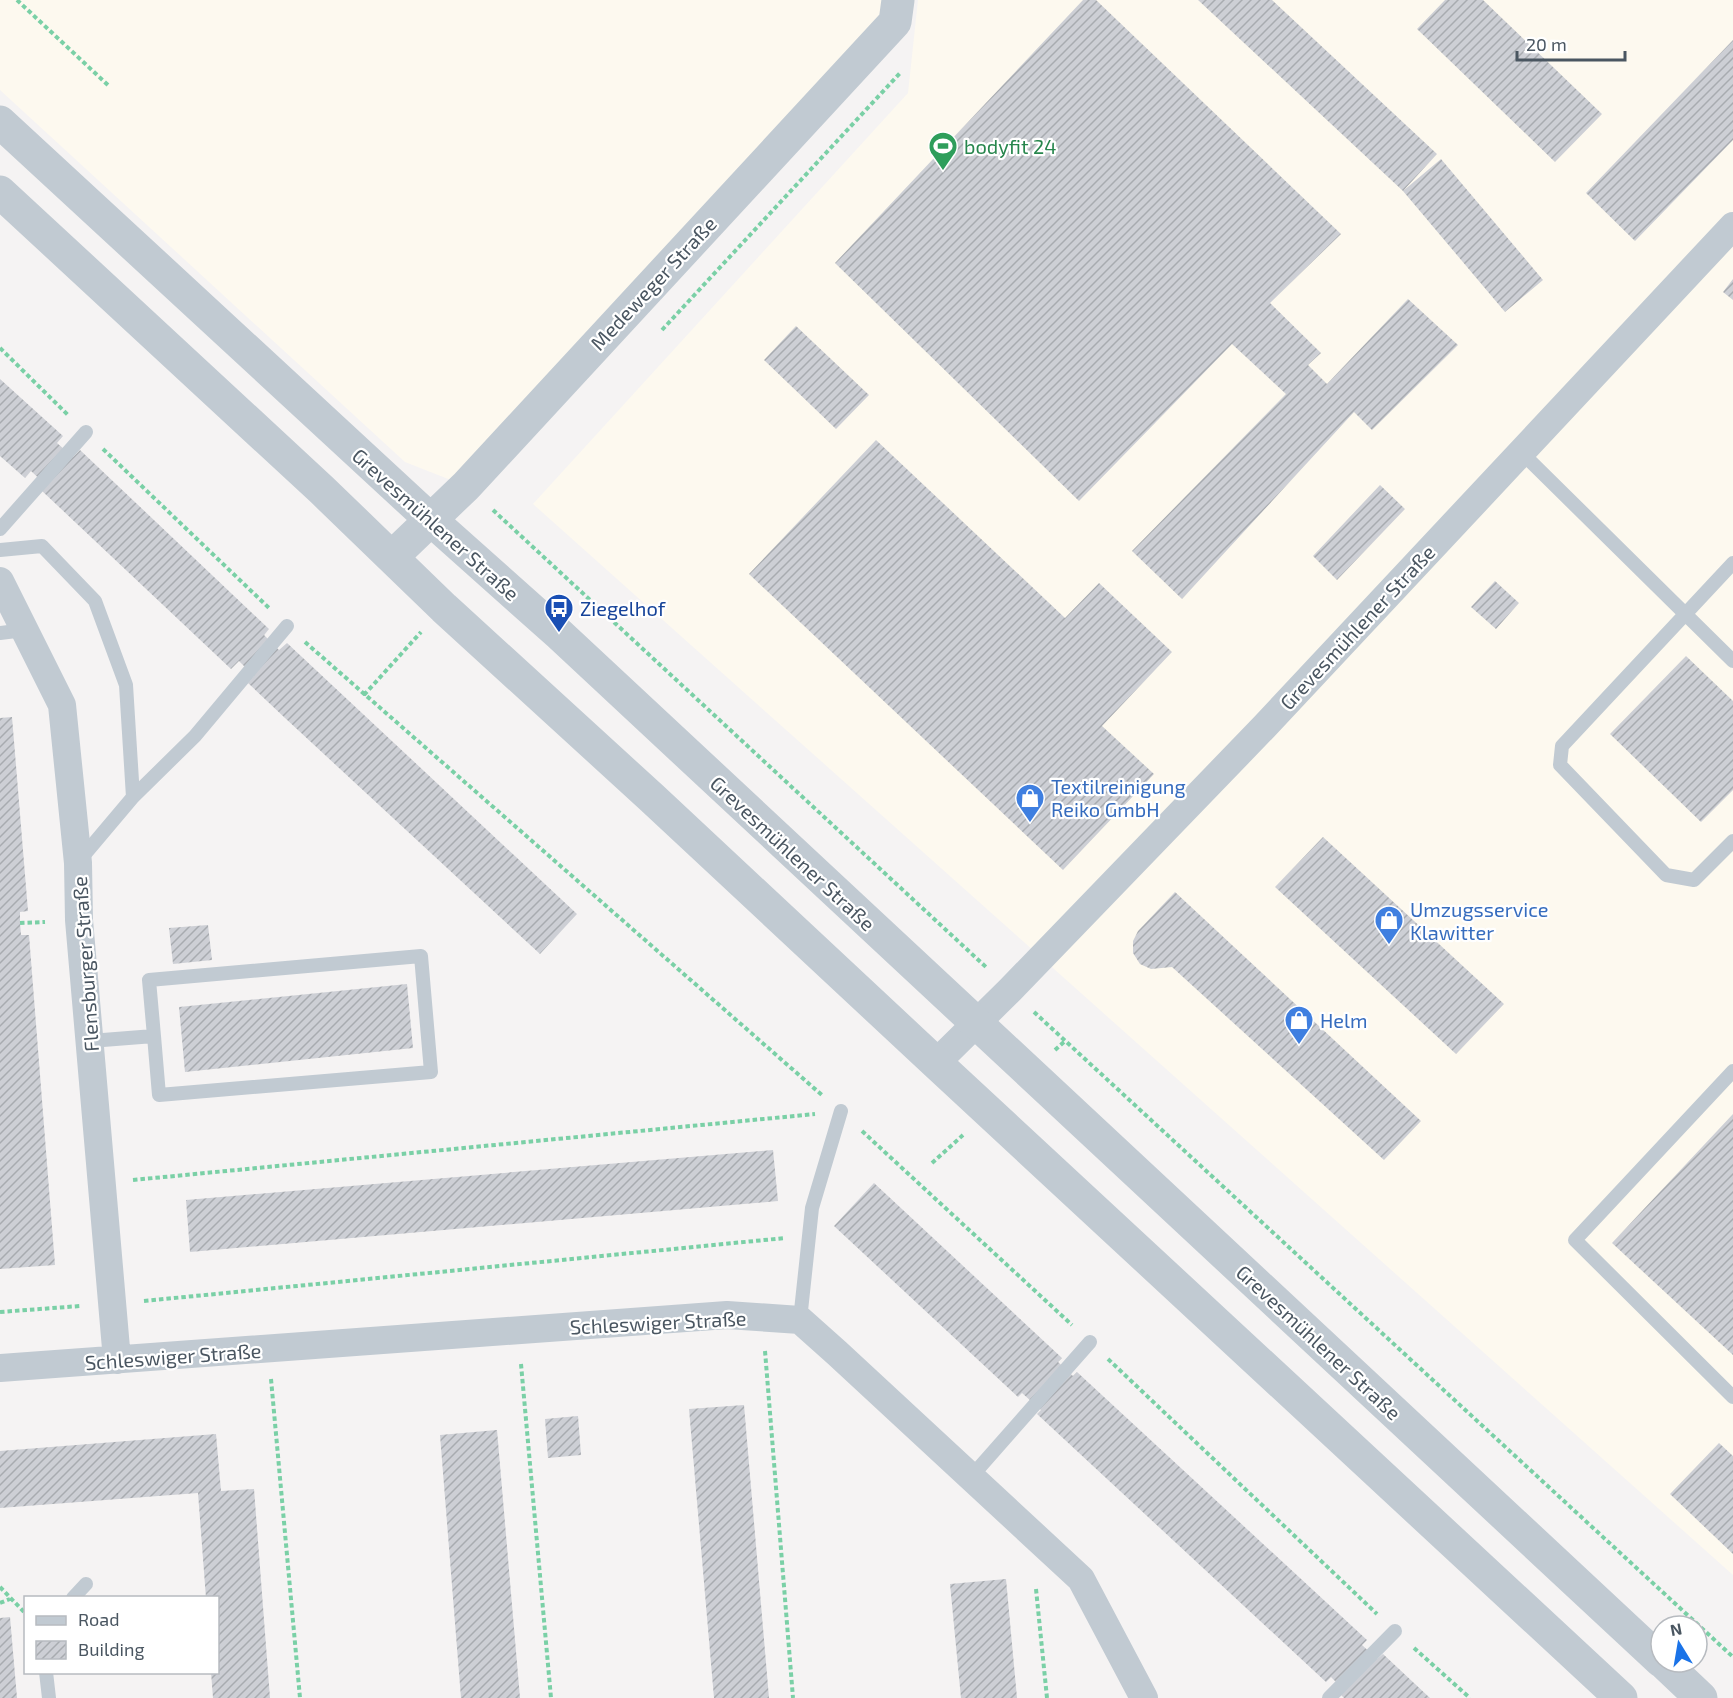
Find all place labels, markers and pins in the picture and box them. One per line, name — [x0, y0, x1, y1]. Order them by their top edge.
sports icon: bodyfit 24 — [927, 130, 959, 172]
place label: bodyfit 24 — [964, 134, 1057, 158]
bus stop icon: Ziegelhof — [543, 592, 575, 634]
place label: Ziegelhof — [580, 596, 666, 620]
place label: Textilreinigung Reiko GmbH — [1051, 774, 1186, 821]
shop icon: Textilreinigung Reiko GmbH — [1014, 782, 1046, 824]
place label: Umzugsservice Klawitter — [1410, 897, 1549, 944]
shop icon: Umzugsservice Klawitter — [1373, 904, 1405, 946]
shop icon: Helm — [1283, 1004, 1315, 1046]
place label: Helm — [1320, 1008, 1368, 1032]

